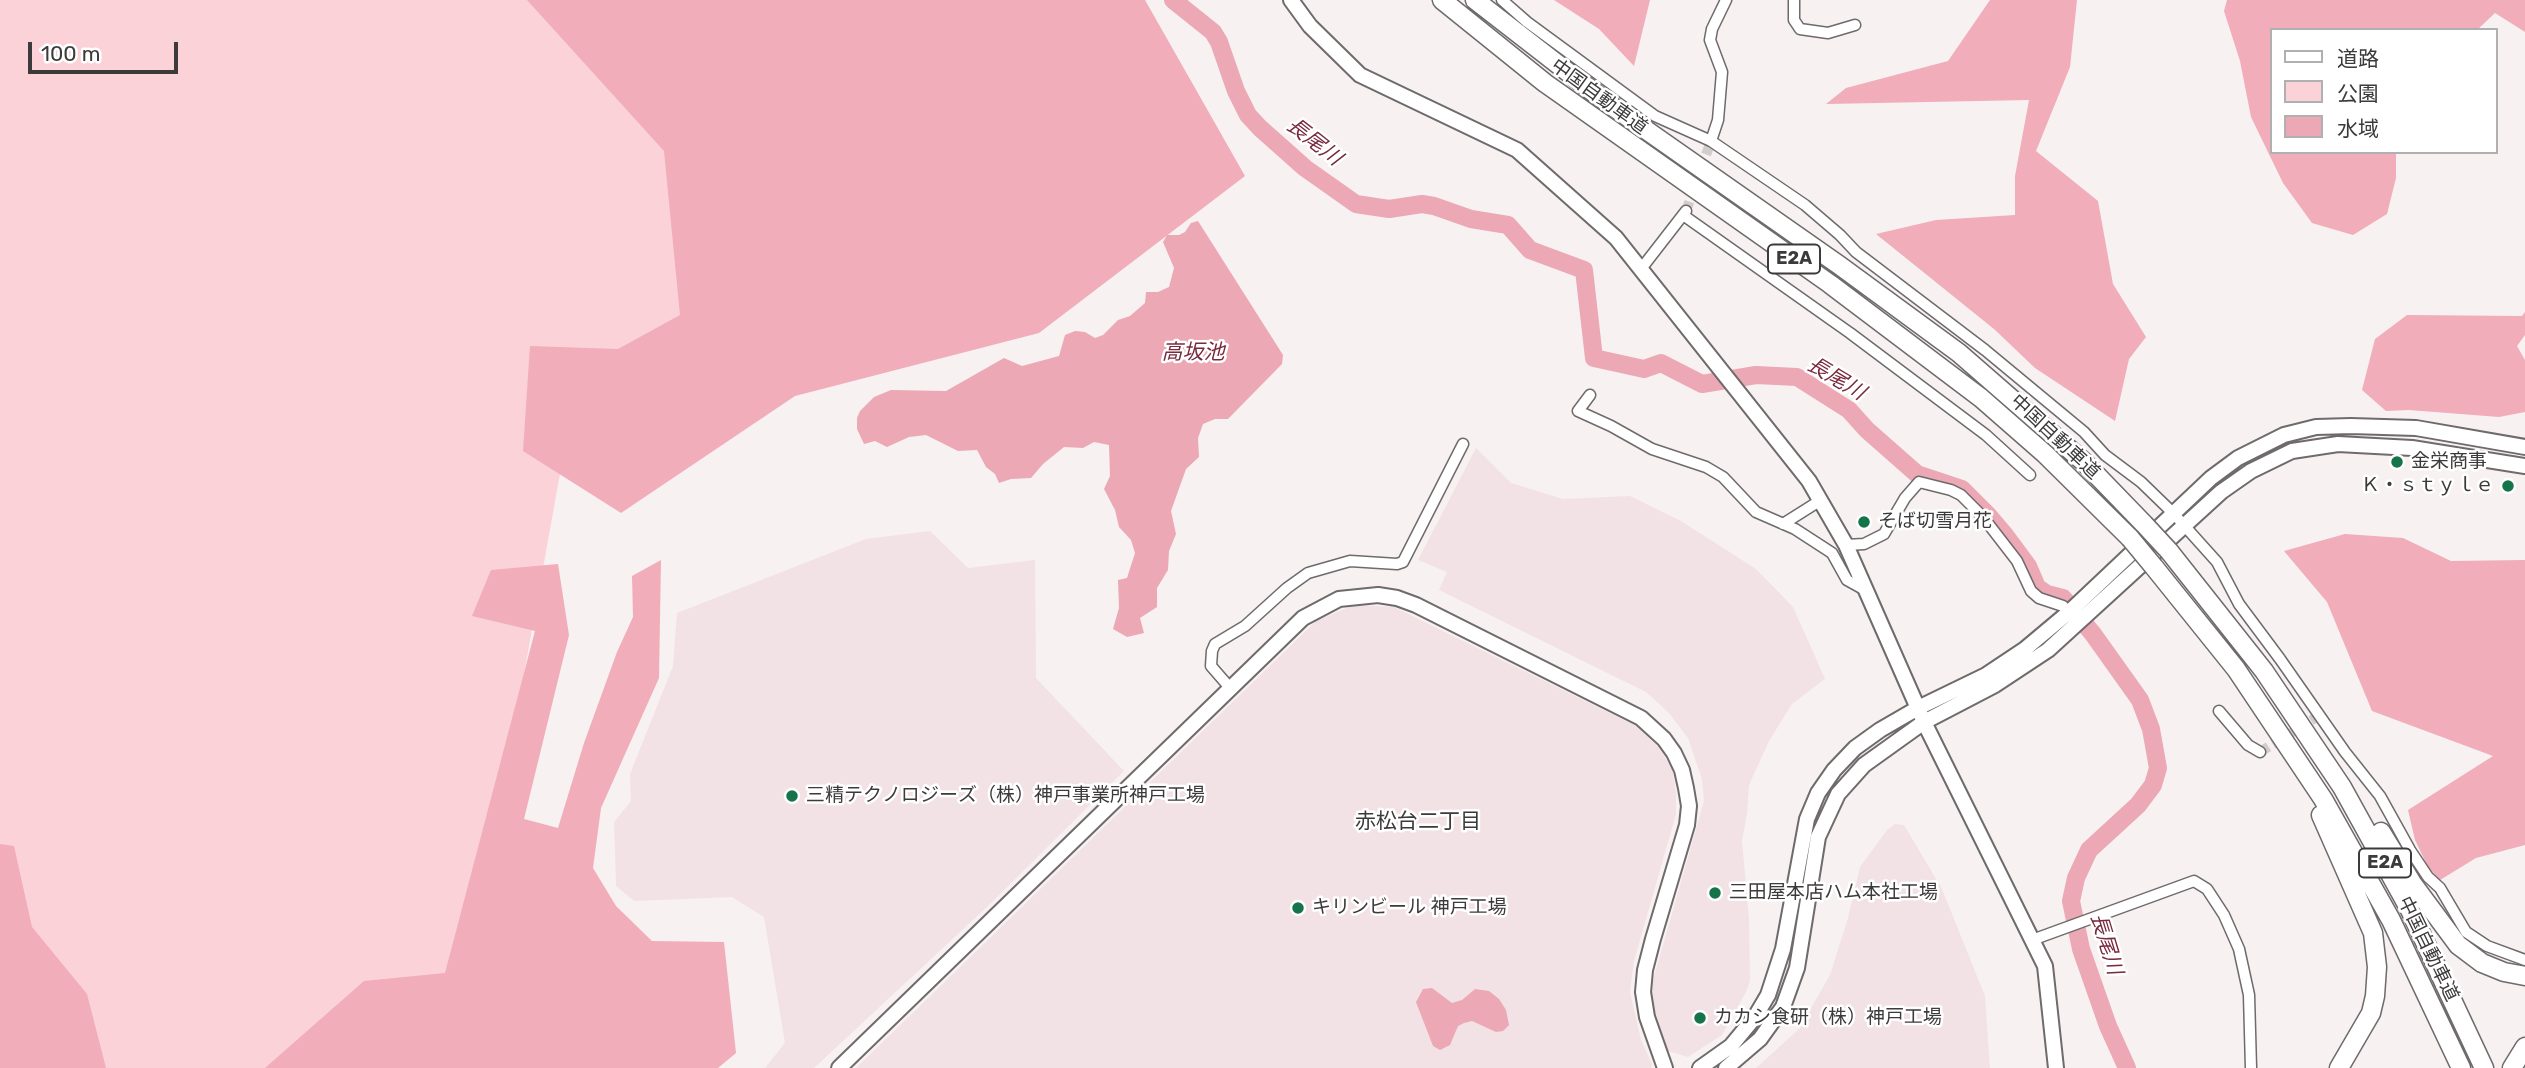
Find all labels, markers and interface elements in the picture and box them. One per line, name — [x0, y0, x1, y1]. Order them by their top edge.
scale bar — [32, 28, 182, 72]
legend — [2270, 28, 2497, 154]
text: 100 m — [41, 41, 100, 66]
text: 道路 — [2337, 46, 2379, 71]
street label: 中国自動車道 — [1546, 54, 1652, 140]
text: 公園 — [2337, 81, 2379, 106]
water label: 長尾川 — [1281, 113, 1347, 171]
text: 水域 — [2337, 116, 2379, 141]
road number: E2A — [1768, 244, 1820, 274]
water label: 高坂池 — [1162, 340, 1224, 366]
water label: 長尾川 — [1803, 352, 1869, 406]
street label: 中国自動車道 — [2006, 390, 2104, 484]
place label: 金栄商事 — [2411, 451, 2487, 473]
marker: 金栄商事 — [2389, 454, 2405, 470]
place label: Ｋ・ｓｔｙｌｅ — [2361, 475, 2494, 497]
marker: Ｋ・ｓｔｙｌｅ — [2500, 478, 2516, 494]
place label: そば切雪月花 — [1878, 511, 1992, 533]
marker: そば切雪月花 — [1856, 514, 1872, 530]
place label: 三精テクノロジーズ（株）神戸事業所神戸工場 — [806, 785, 1205, 807]
marker: 三精テクノロジーズ（株）神戸事業所神戸工場 — [784, 788, 800, 804]
district label: 赤松台二丁目 — [1355, 809, 1481, 835]
road number: E2A — [2359, 848, 2411, 878]
place label: 三田屋本店ハム本社工場 — [1729, 882, 1938, 904]
marker: 三田屋本店ハム本社工場 — [1707, 885, 1723, 901]
street label: 中国自動車道 — [2393, 893, 2463, 1005]
place label: キリンビール 神戸工場 — [1312, 897, 1507, 919]
marker: キリンビール 神戸工場 — [1290, 900, 1306, 916]
water label: 長尾川 — [2085, 910, 2127, 978]
place label: カカシ食研（株）神戸工場 — [1714, 1007, 1942, 1029]
marker: カカシ食研（株）神戸工場 — [1692, 1010, 1708, 1026]

